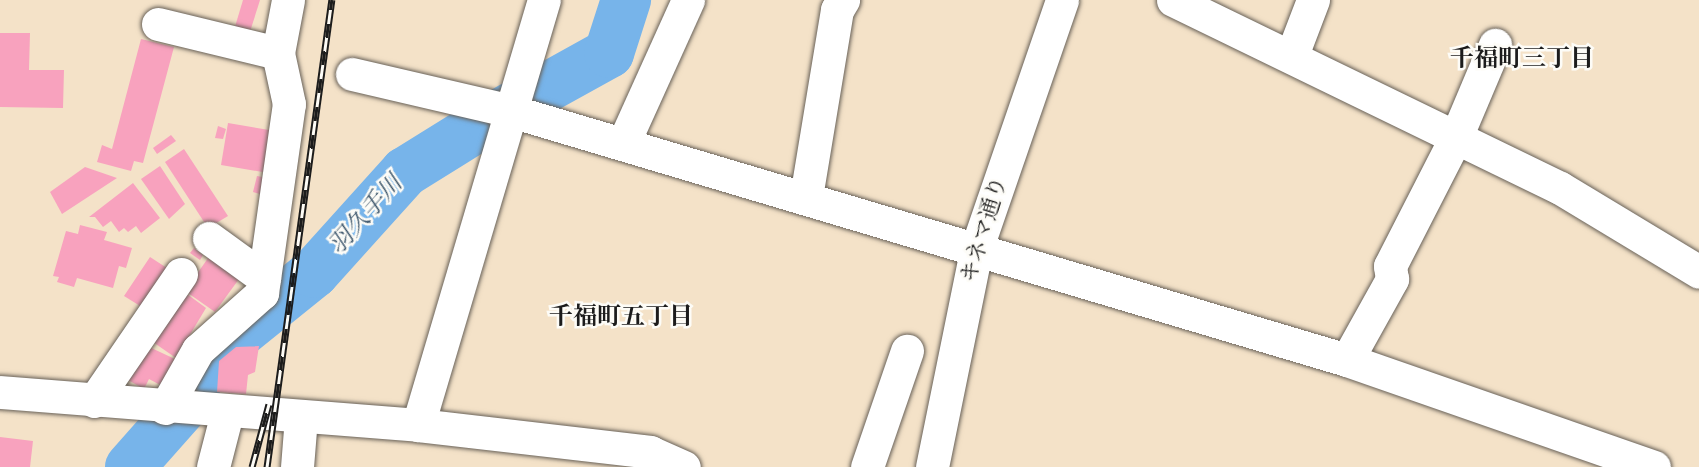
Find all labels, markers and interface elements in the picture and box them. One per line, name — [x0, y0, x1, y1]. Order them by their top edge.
district label: 千福町三丁目 — [1450, 47, 1594, 75]
water label: 羽久手川 — [324, 171, 410, 261]
street label: キネマ通り — [956, 174, 1014, 286]
district label: 千福町五丁目 — [549, 305, 693, 333]

